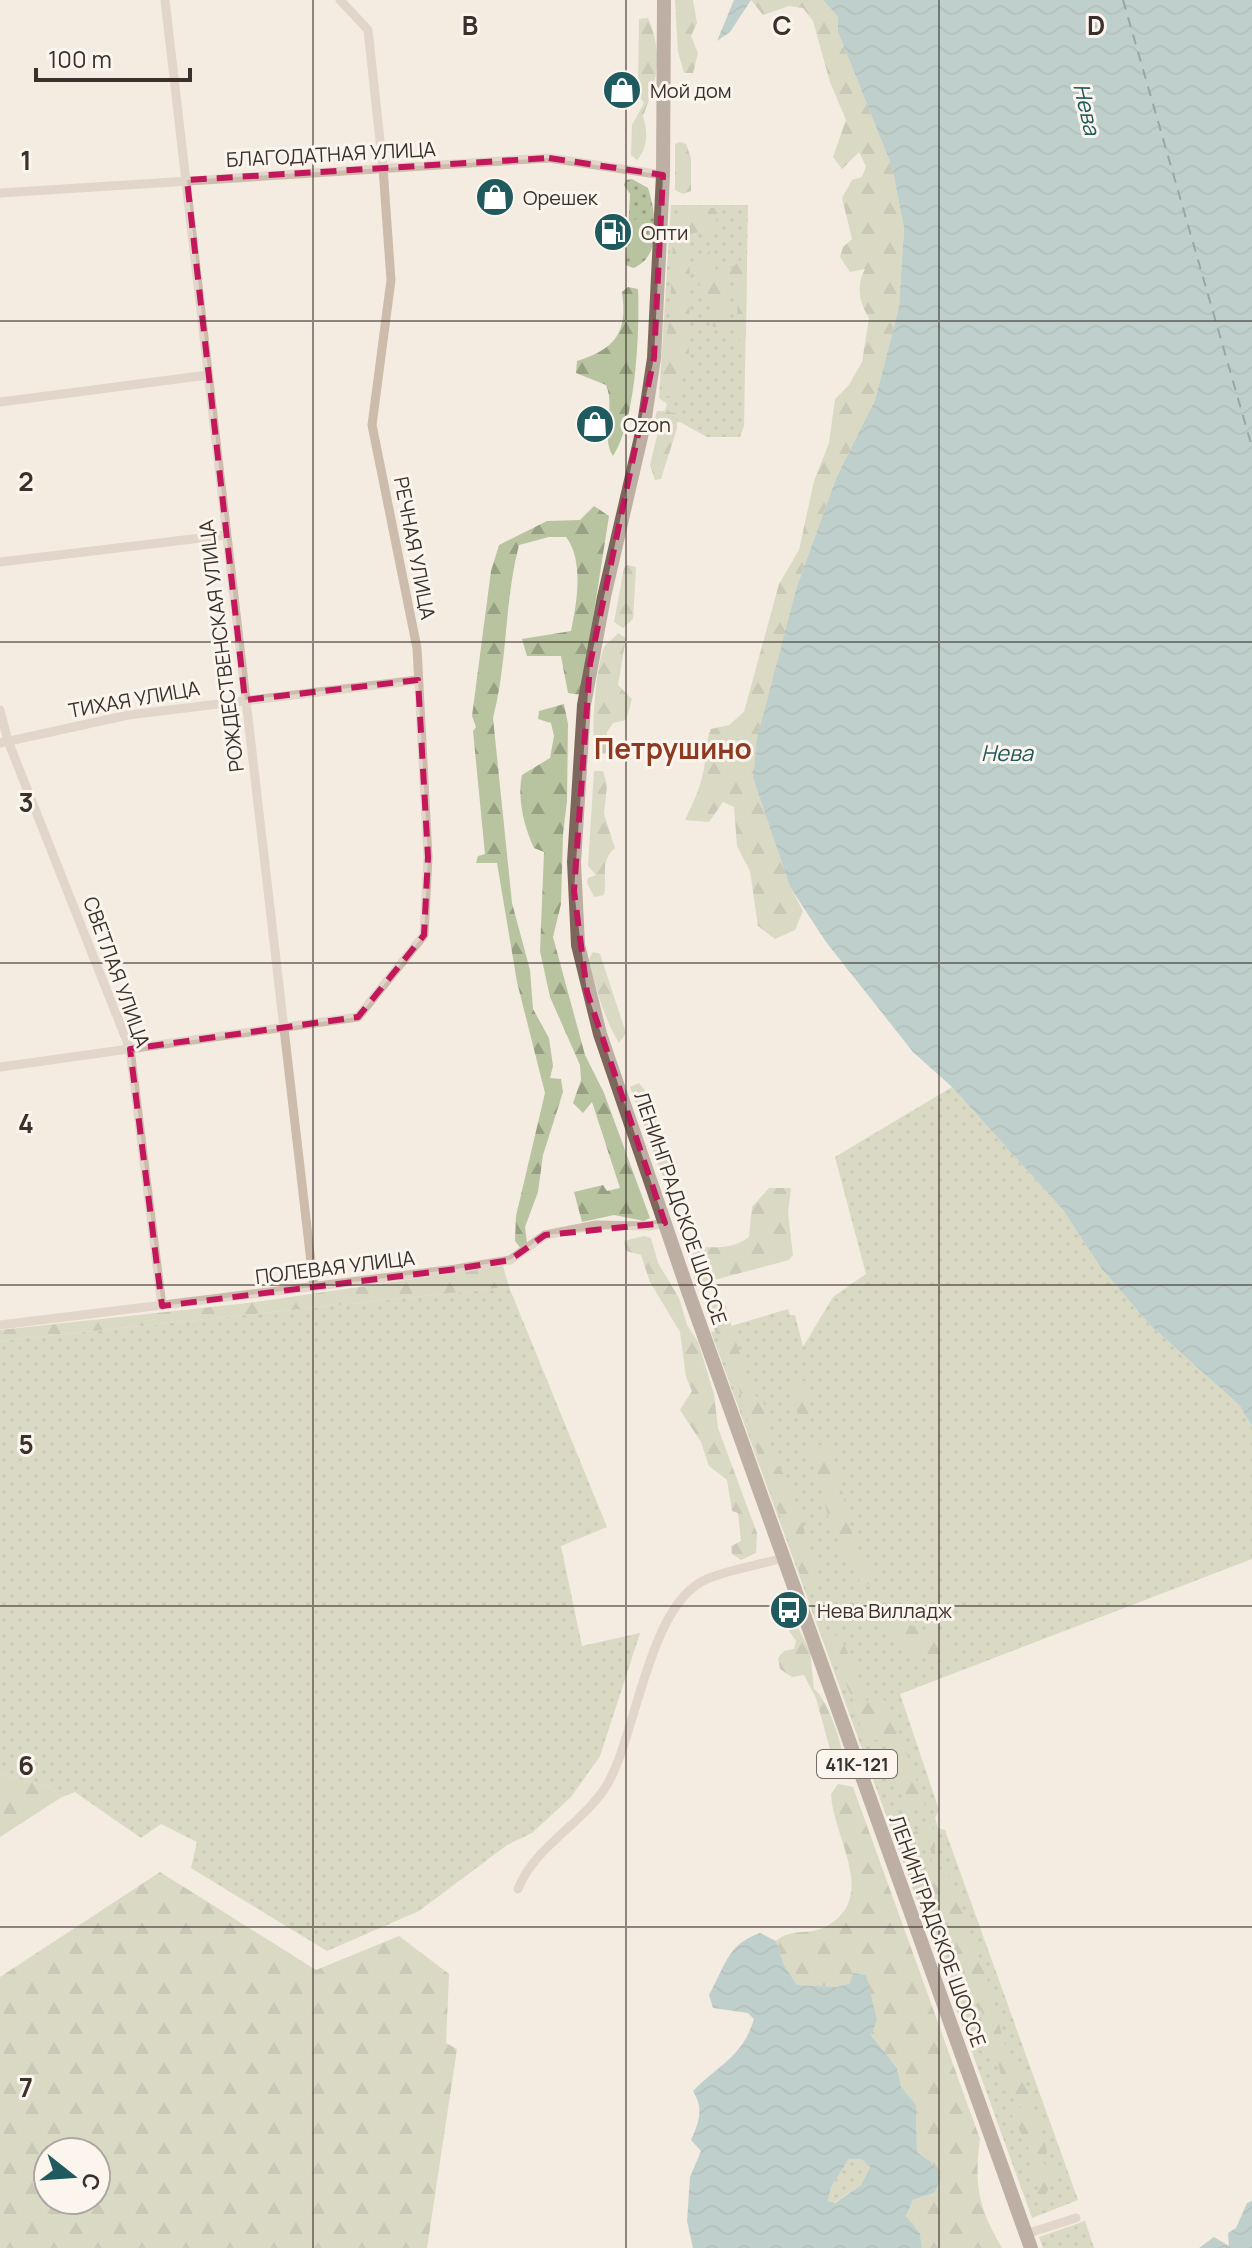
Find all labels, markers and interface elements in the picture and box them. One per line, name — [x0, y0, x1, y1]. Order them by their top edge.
text: B — [462, 7, 478, 43]
text: C — [772, 7, 792, 43]
text: D — [1087, 7, 1105, 43]
scale bar — [36, 32, 190, 82]
text: 100 m — [48, 42, 112, 75]
shop icon: Мой дом — [601, 69, 643, 111]
place label: Мой дом — [650, 77, 732, 104]
water label: Нева — [1067, 80, 1108, 139]
street label: БЛАГОДАТНАЯ УЛИЦА — [225, 135, 437, 173]
text: 1 — [20, 142, 32, 178]
shop icon: Орешек — [474, 176, 516, 218]
place label: Орешек — [523, 184, 599, 211]
fuel station icon: Опти — [592, 211, 634, 253]
place label: Опти — [641, 219, 688, 246]
shop icon: Ozon — [574, 403, 616, 445]
place label: Ozon — [623, 411, 671, 438]
text: 2 — [18, 463, 34, 499]
street label: РЕЧНАЯ УЛИЦА — [388, 474, 442, 622]
street label: РОЖДЕСТВЕНСКАЯ УЛИЦА — [192, 518, 250, 774]
street label: ТИХАЯ УЛИЦА — [66, 674, 202, 724]
district label: Петрушино — [594, 729, 752, 767]
water label: Нева — [981, 738, 1035, 768]
text: 3 — [18, 784, 34, 820]
street label: СВЕТЛАЯ УЛИЦА — [77, 893, 157, 1051]
street label: ЛЕНИНГРАДСКОЕ ШОССЕ — [628, 1088, 734, 1328]
text: 4 — [18, 1105, 34, 1141]
street label: ПОЛЕВАЯ УЛИЦА — [254, 1244, 417, 1290]
text: 5 — [18, 1426, 34, 1462]
bus stop icon: Нева Вилладж — [768, 1589, 810, 1631]
place label: Нева Вилладж — [817, 1597, 952, 1624]
text: 6 — [18, 1747, 34, 1783]
road number: 41К-121 — [817, 1750, 897, 1778]
street label: ЛЕНИНГРАДСКОЕ ШОССЕ — [883, 1811, 993, 2051]
text: 7 — [19, 2069, 33, 2105]
north arrow — [32, 2136, 112, 2216]
text: С — [74, 2170, 108, 2194]

